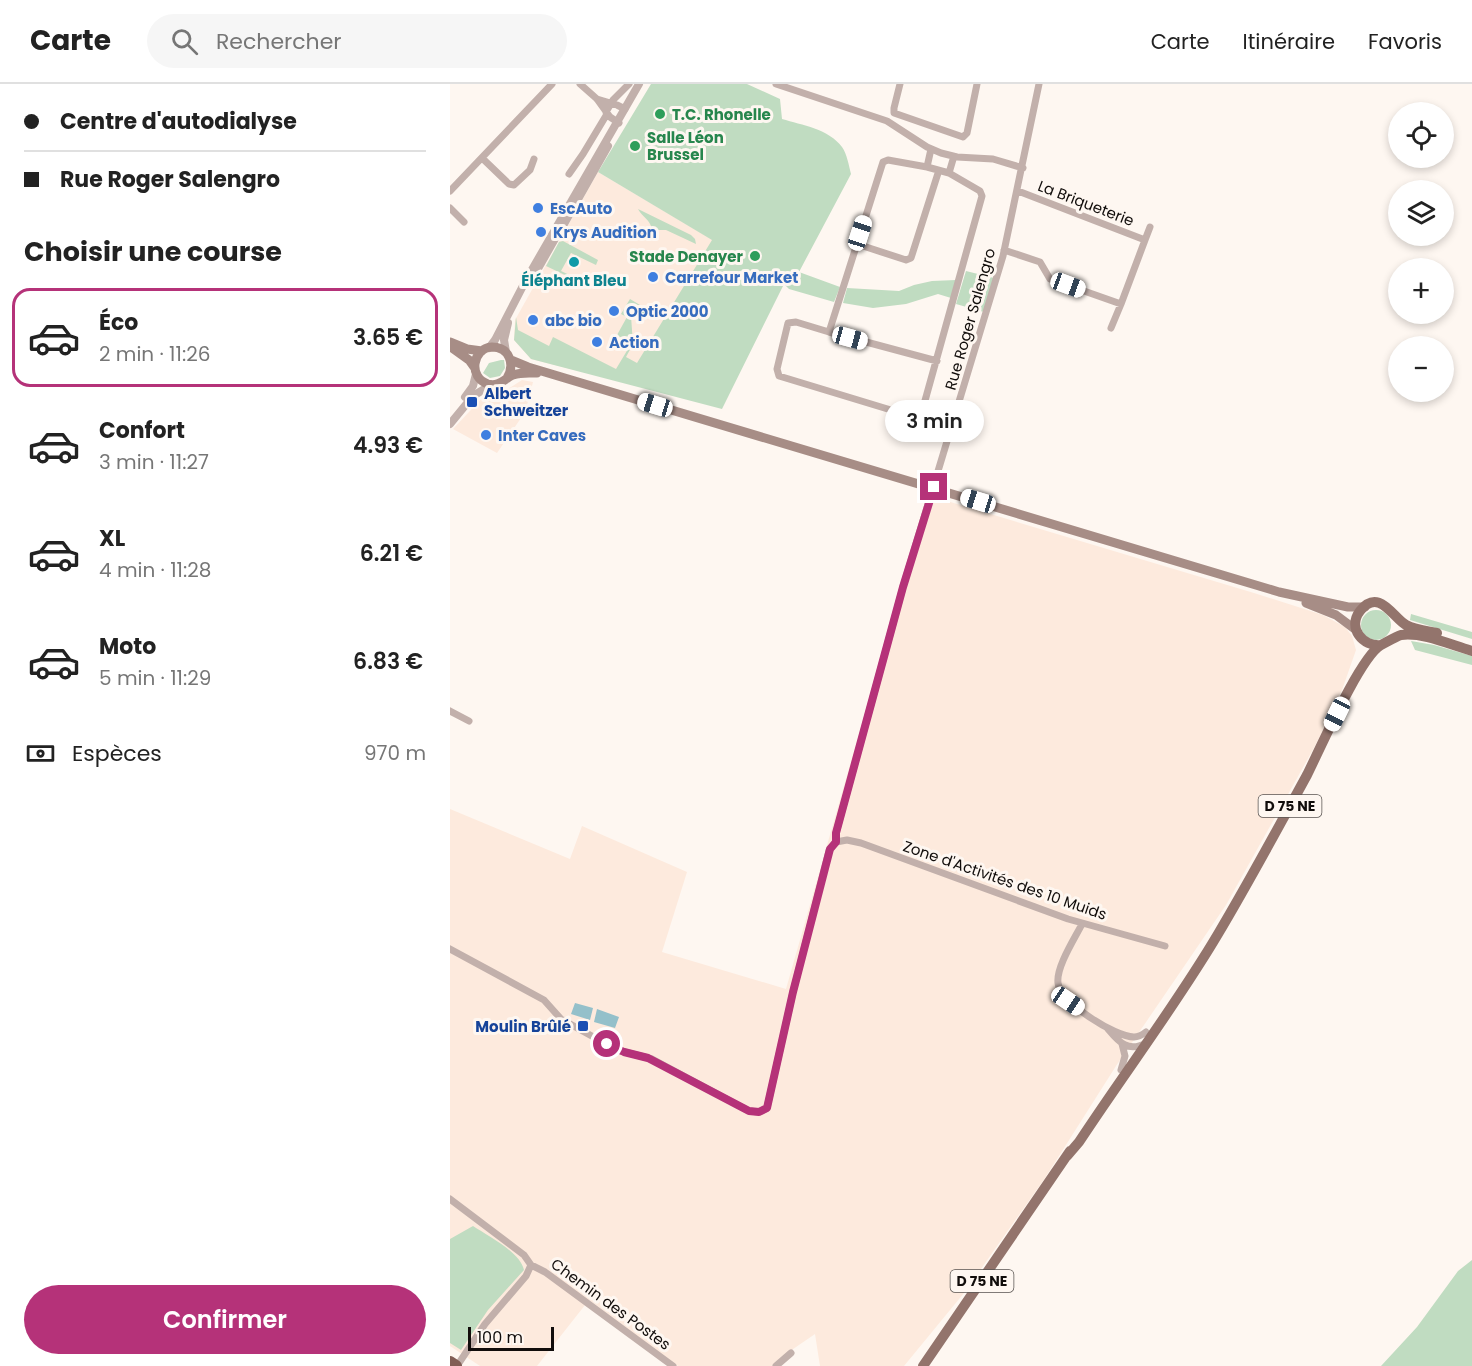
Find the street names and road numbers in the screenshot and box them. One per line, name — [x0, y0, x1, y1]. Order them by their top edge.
street label: La Briqueterie — [1035, 175, 1137, 231]
street label: Rue Roger Salengro — [940, 246, 1000, 392]
road number: D 75 NE — [1258, 795, 1322, 817]
street label: Zone d'Activités des 10 Muids — [900, 835, 1110, 925]
street label: Chemin des Postes — [547, 1253, 675, 1355]
road number: D 75 NE — [950, 1270, 1014, 1292]

